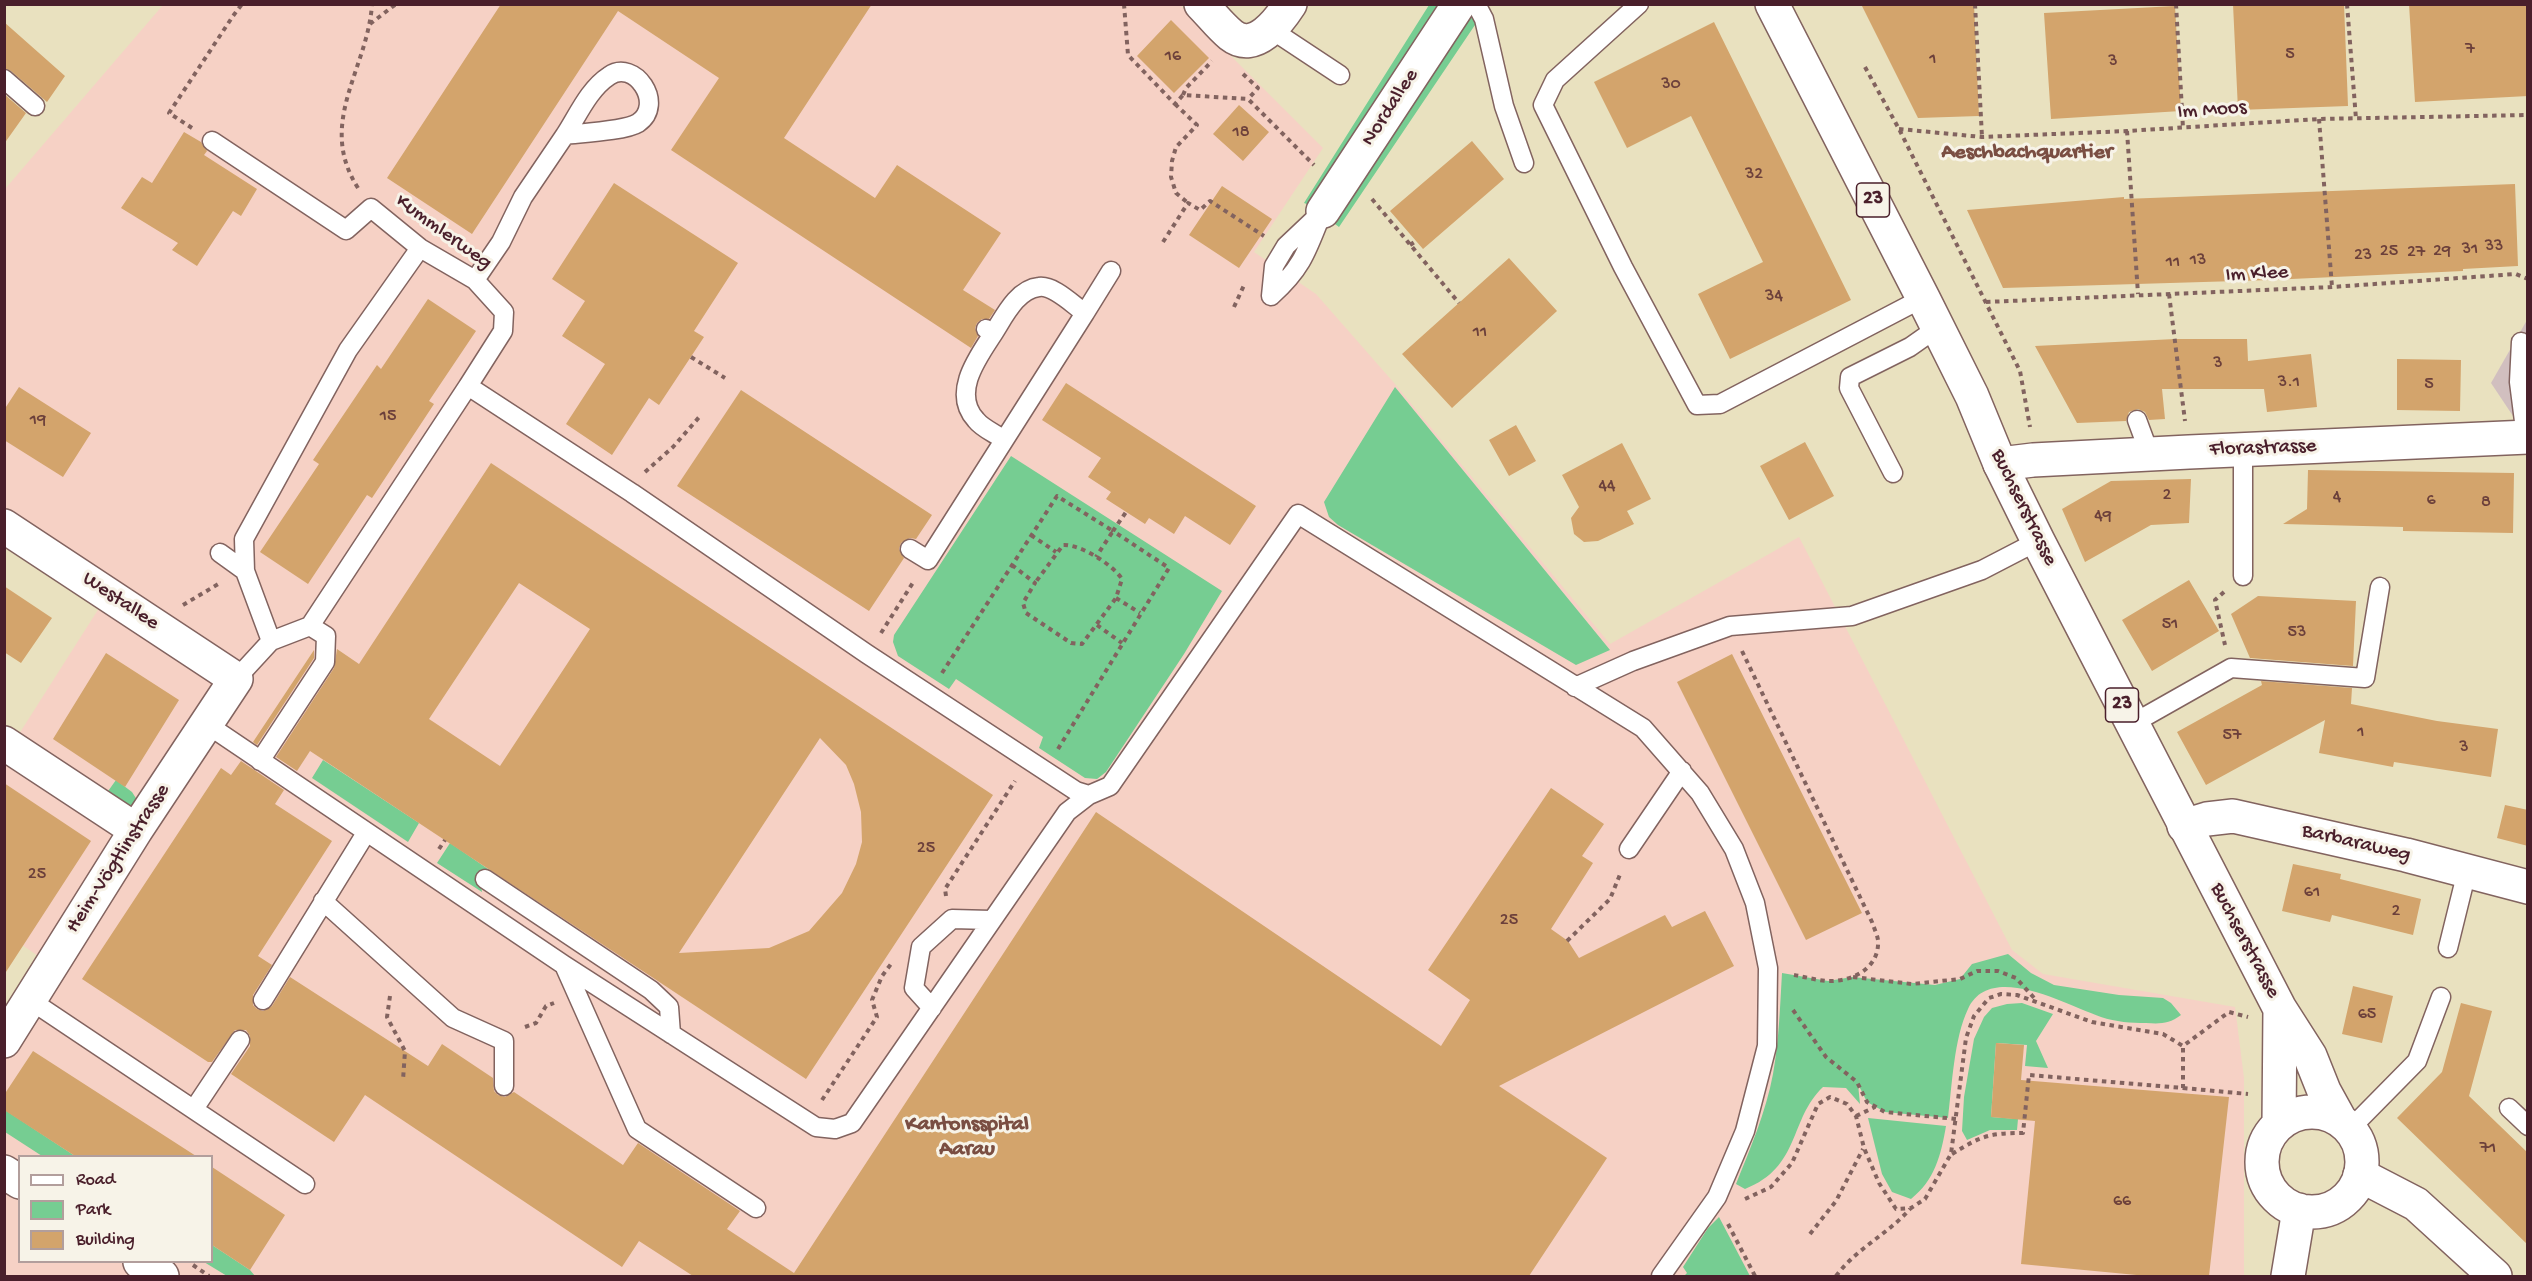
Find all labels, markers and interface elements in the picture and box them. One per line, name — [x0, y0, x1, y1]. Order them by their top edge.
house number: 7 — [2465, 39, 2475, 61]
house number: 5 — [2285, 44, 2295, 66]
house number: 16 — [1165, 46, 1181, 68]
house number: 1 — [1929, 49, 1937, 71]
house number: 3 — [2108, 51, 2118, 73]
street label: Nordallee — [1357, 65, 1425, 151]
house number: 30 — [1661, 74, 1681, 96]
street label: Im Moos — [2177, 96, 2247, 126]
house number: 18 — [1232, 122, 1250, 144]
district label: Aeschbachquartier — [1941, 141, 2113, 167]
house number: 32 — [1745, 164, 1763, 186]
road number: 23 — [1856, 183, 1890, 217]
street label: Kummlerweg — [390, 190, 496, 276]
house number: 33 — [2485, 236, 2503, 258]
house number: 31 — [2462, 239, 2478, 261]
house number: 25 — [2380, 241, 2398, 263]
house number: 29 — [2433, 241, 2451, 263]
house number: 27 — [2407, 242, 2425, 264]
house number: 23 — [2354, 245, 2372, 267]
house number: 13 — [2190, 250, 2206, 272]
house number: 11 — [2166, 252, 2180, 274]
street label: Im Klee — [2225, 261, 2289, 289]
house number: 34 — [1765, 286, 1783, 308]
house number: 11 — [1473, 322, 1487, 344]
house number: 3 — [2213, 353, 2223, 375]
house number: 3.1 — [2278, 372, 2300, 394]
house number: 5 — [2424, 374, 2434, 396]
house number: 15 — [380, 406, 396, 428]
house number: 19 — [30, 410, 46, 432]
street label: Florastrasse — [2209, 435, 2317, 463]
street label: Buchserstrasse — [1984, 446, 2062, 570]
house number: 44 — [1598, 476, 1616, 498]
house number: 2 — [2163, 485, 2171, 507]
house number: 4 — [2333, 487, 2341, 509]
house number: 6 — [2426, 490, 2436, 512]
house number: 8 — [2481, 492, 2491, 514]
house number: 49 — [2094, 506, 2112, 528]
street label: Westallee — [77, 567, 163, 637]
house number: 51 — [2162, 614, 2178, 636]
house number: 53 — [2288, 622, 2306, 644]
road number: 23 — [2106, 688, 2138, 722]
house number: 1 — [2357, 722, 2365, 744]
house number: 57 — [2223, 725, 2241, 747]
house number: 3 — [2459, 737, 2469, 759]
street label: Heim-Vögtlinstrasse — [61, 780, 177, 938]
street label: Barbaraweg — [2299, 819, 2413, 869]
house number: 25 — [917, 838, 935, 860]
house number: 25 — [28, 864, 46, 886]
street label: Buchserstrasse — [2203, 879, 2285, 1003]
house number: 61 — [2304, 882, 2320, 904]
house number: 2 — [2392, 901, 2400, 923]
house number: 25 — [1500, 910, 1518, 932]
house number: 65 — [2358, 1004, 2376, 1026]
district label: Kantonsspital Aarau — [905, 1113, 1029, 1164]
house number: 71 — [2480, 1138, 2496, 1160]
legend — [18, 1155, 213, 1263]
text: Road — [76, 1170, 115, 1191]
house number: 66 — [2113, 1191, 2131, 1213]
text: Park — [76, 1200, 110, 1221]
text: Building — [76, 1230, 135, 1251]

